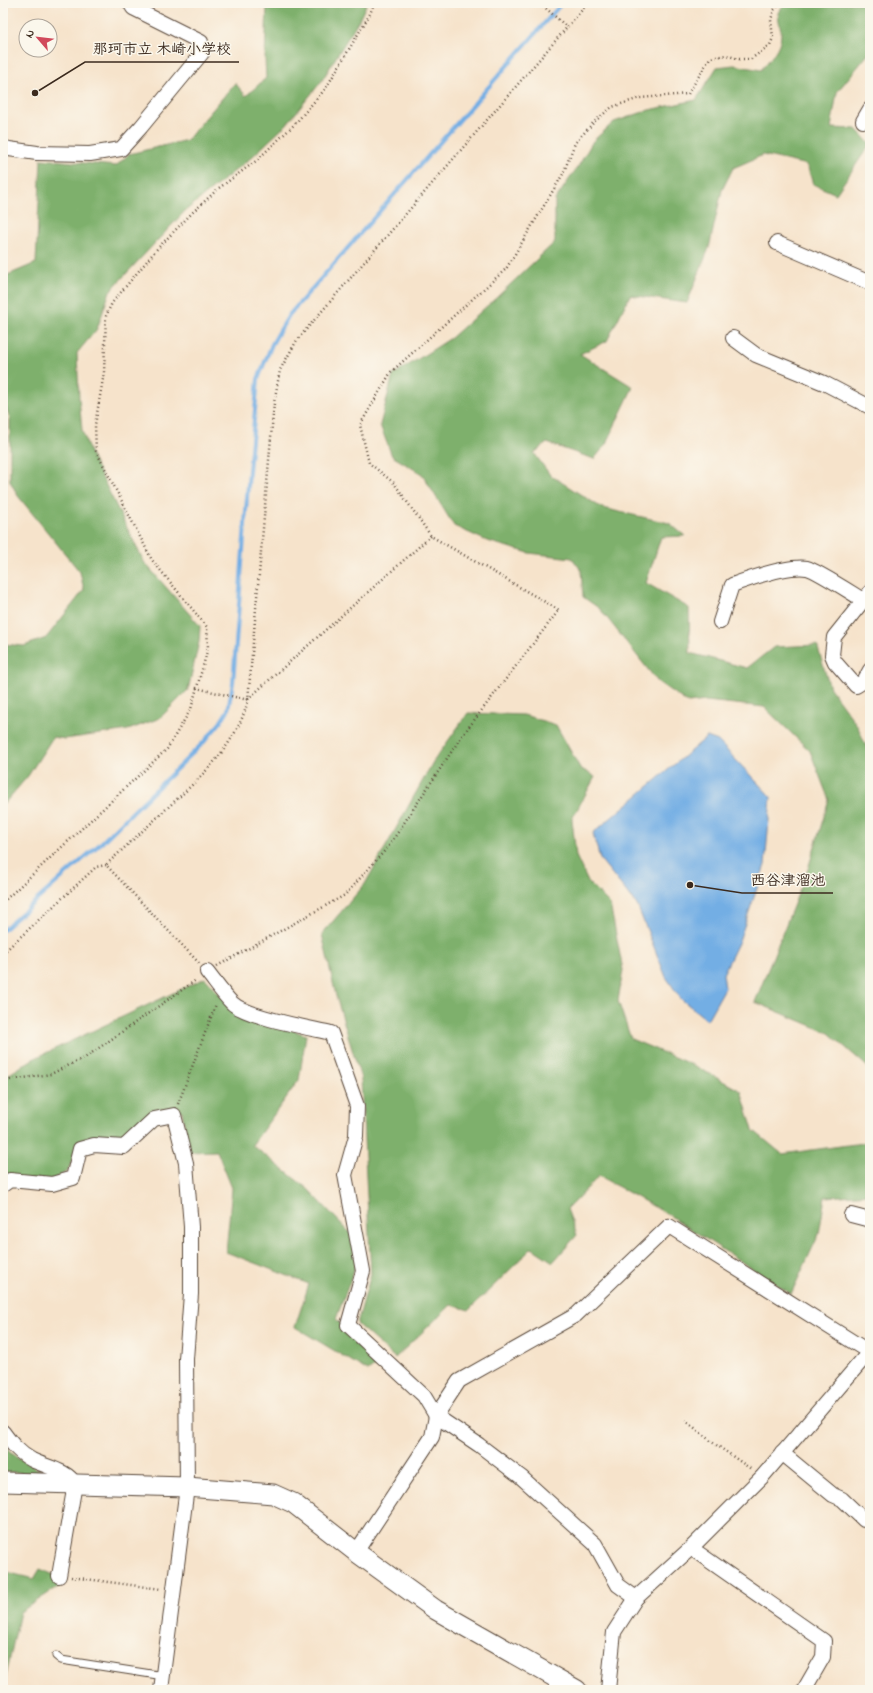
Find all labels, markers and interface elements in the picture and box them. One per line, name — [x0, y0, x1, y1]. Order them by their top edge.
north arrow — [18, 18, 58, 58]
text: N — [21, 27, 39, 41]
callout: 那珂市立 木崎小学校 — [85, 35, 239, 62]
text: 那珂市立 木崎小学校 — [93, 39, 231, 61]
callout: 西谷津溜池 — [742, 866, 833, 893]
text: 西谷津溜池 — [750, 870, 826, 892]

